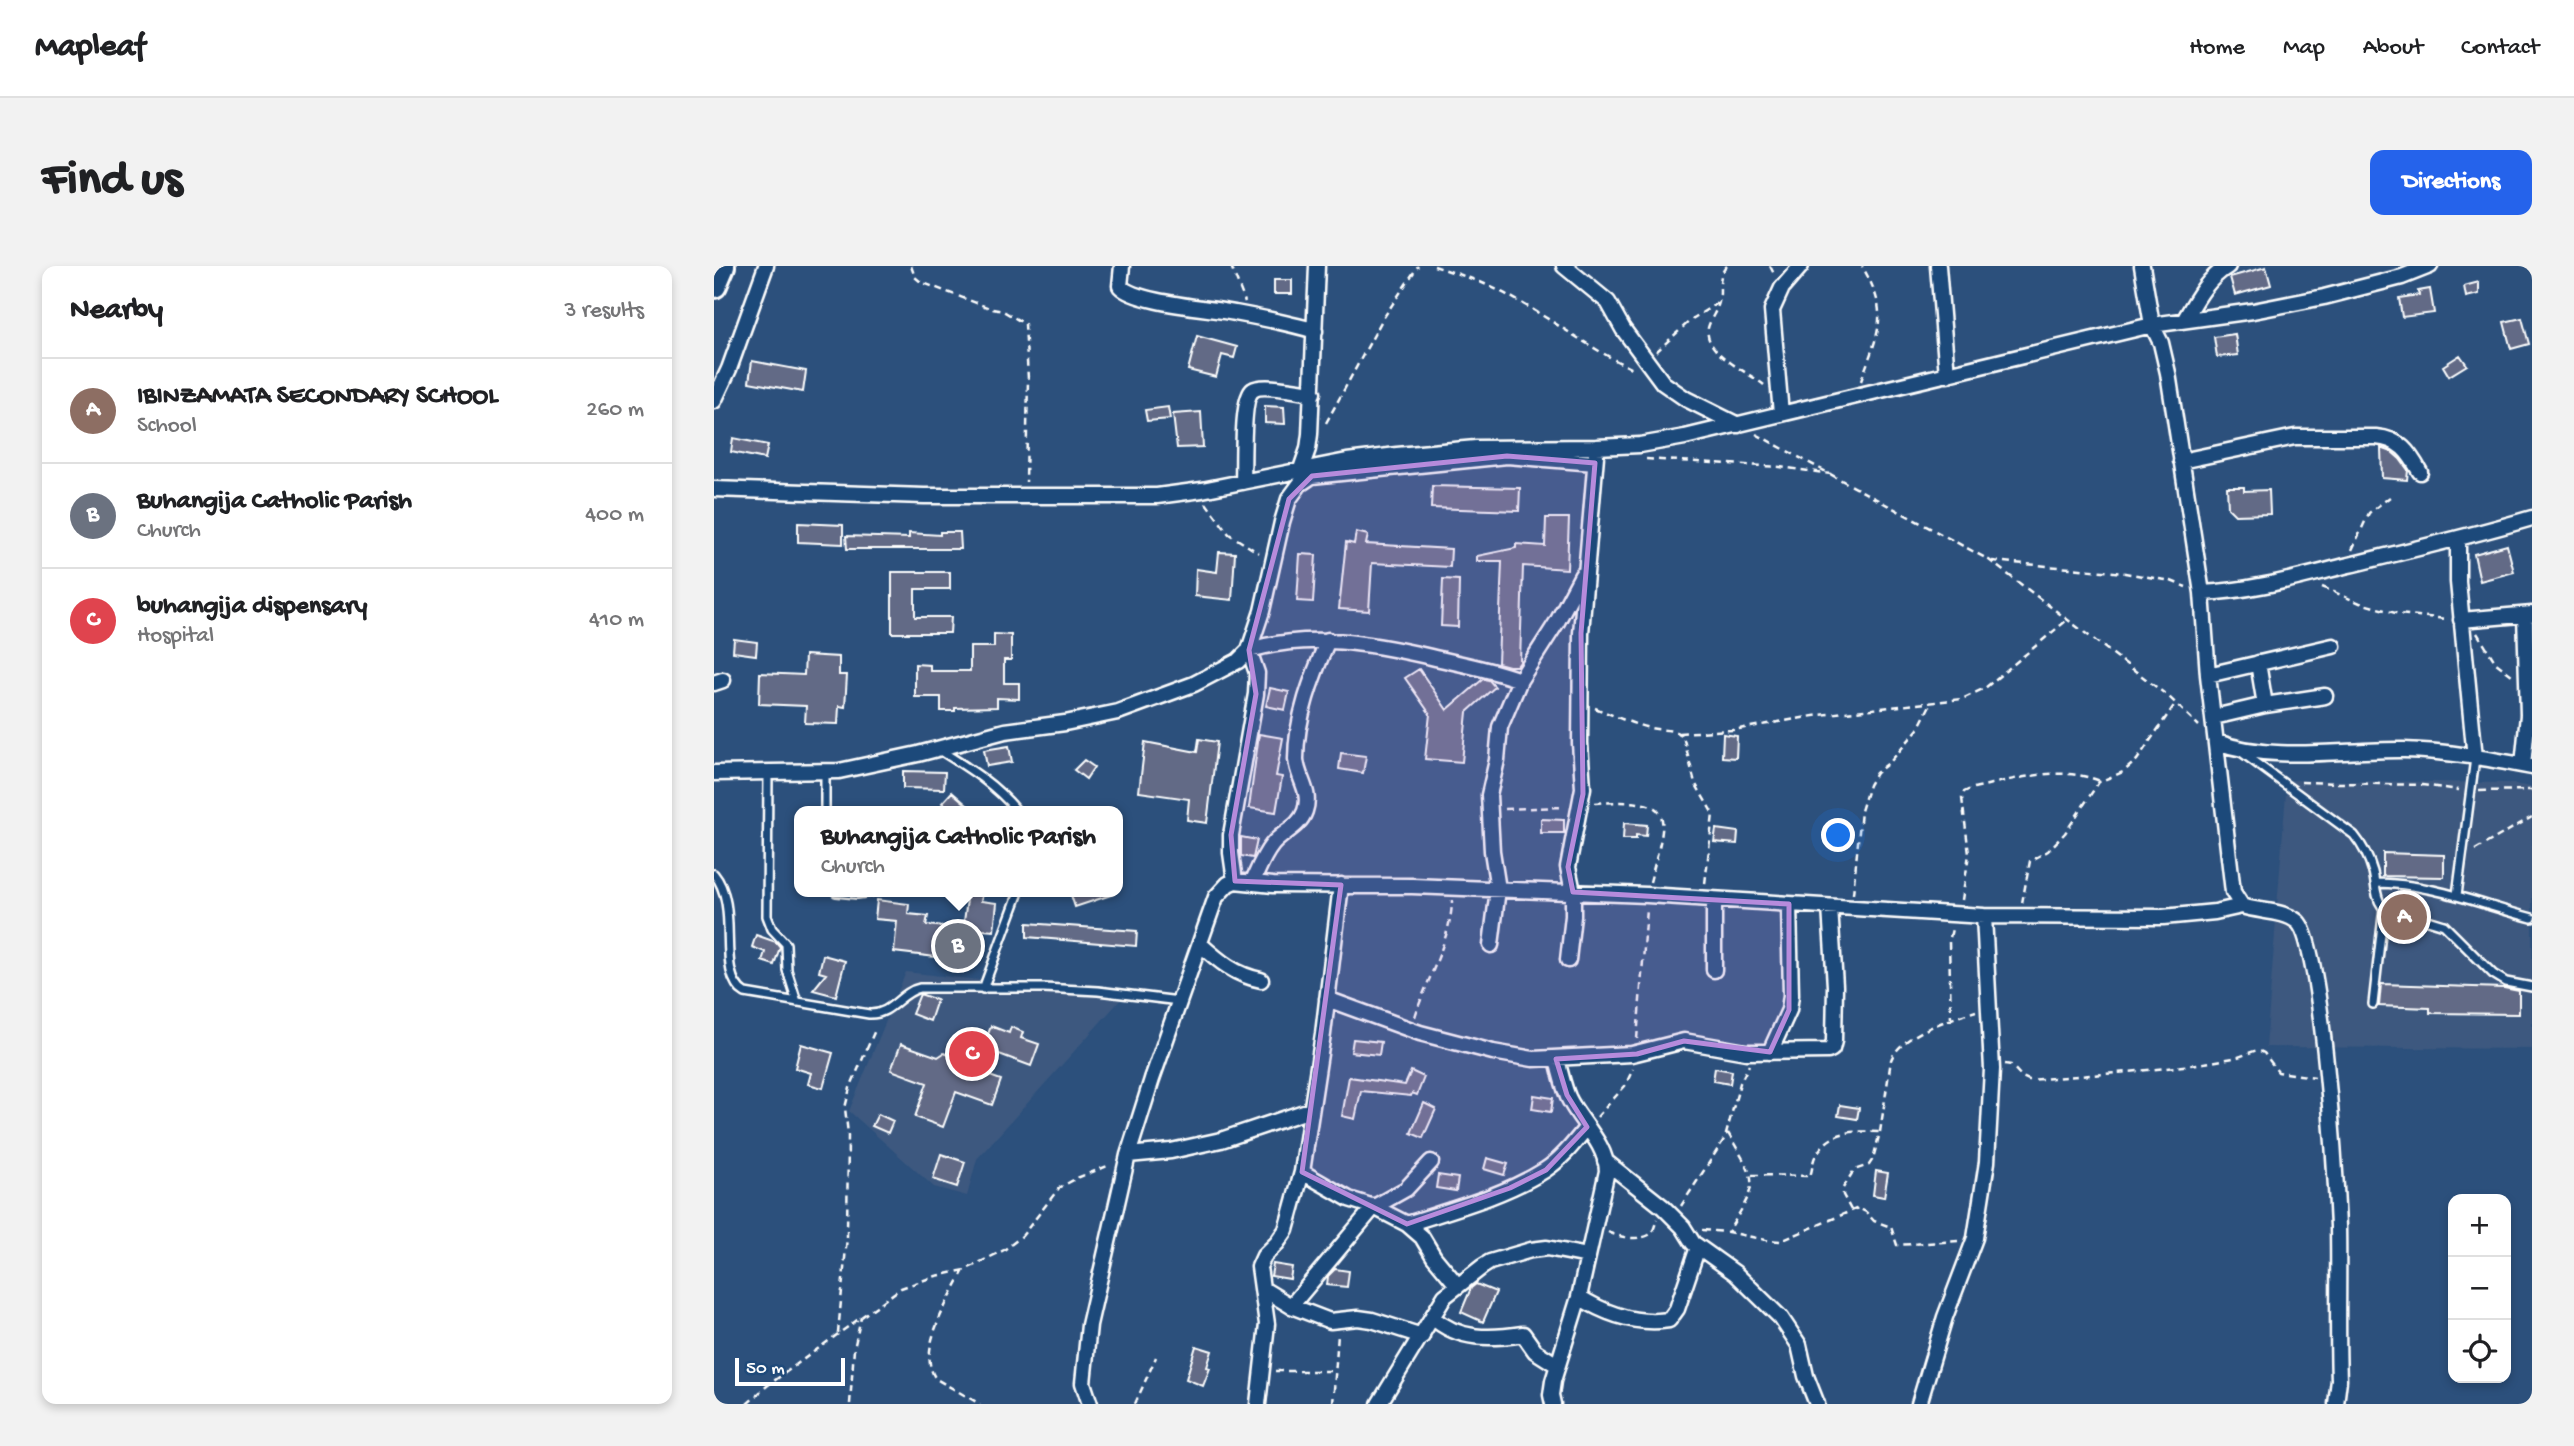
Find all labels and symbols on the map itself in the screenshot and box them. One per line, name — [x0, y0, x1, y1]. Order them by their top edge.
your location — [1821, 818, 1855, 852]
pin: A — [2381, 891, 2427, 943]
pin: B — [935, 920, 981, 972]
pin: C — [949, 1028, 995, 1080]
scale bar — [735, 1355, 845, 1387]

